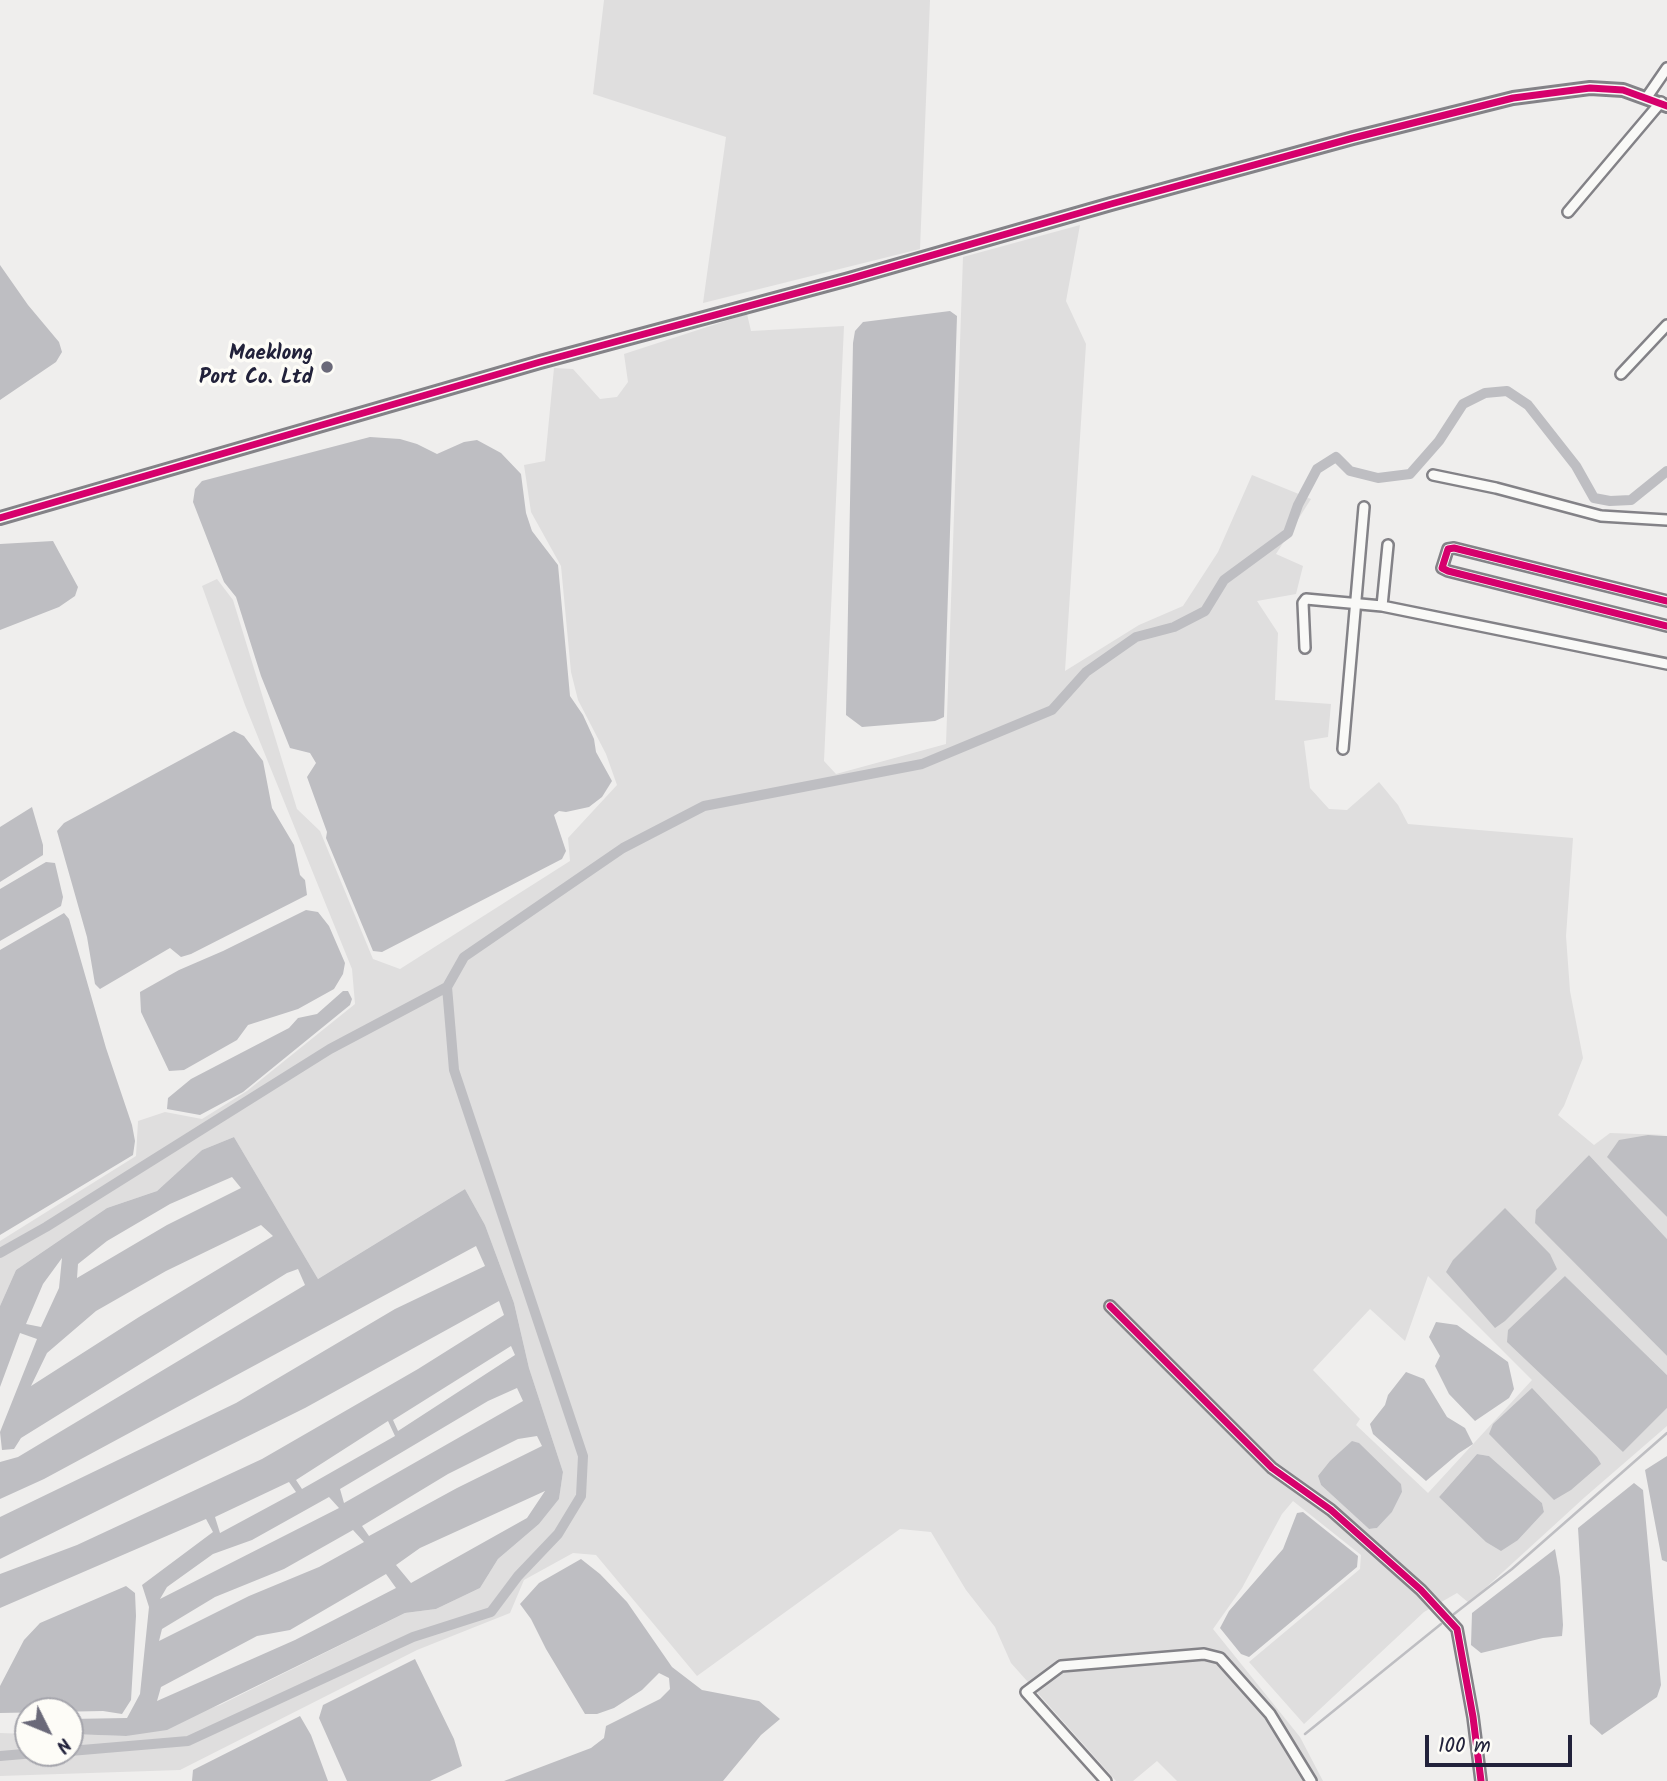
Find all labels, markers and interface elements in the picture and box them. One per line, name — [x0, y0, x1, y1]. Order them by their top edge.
place label: Maeklong Port Co. Ltd — [199, 342, 313, 392]
marker: Maeklong Port Co. Ltd — [319, 359, 335, 375]
north arrow — [14, 1697, 84, 1767]
scale bar — [1429, 1722, 1576, 1766]
text: N — [48, 1730, 78, 1760]
text: 100 m — [1438, 1730, 1491, 1763]

